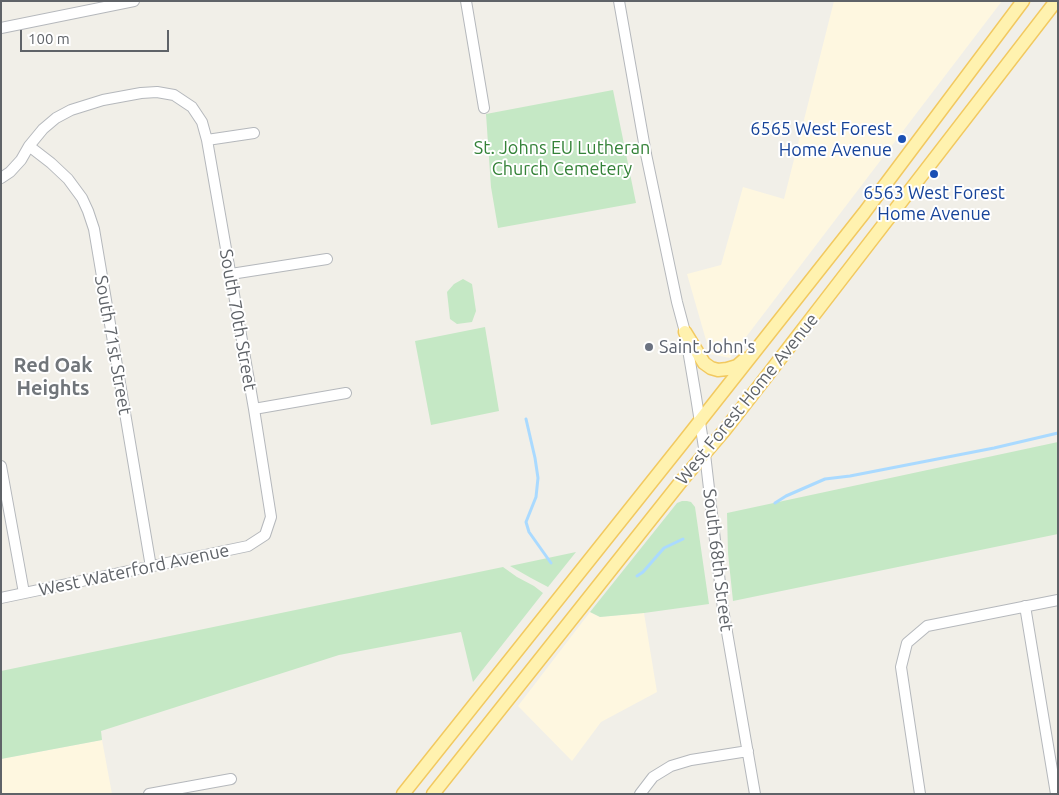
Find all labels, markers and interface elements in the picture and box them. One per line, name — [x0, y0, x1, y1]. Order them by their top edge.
scale bar — [22, 20, 171, 52]
text: 100 m — [28, 30, 70, 47]
place label: 6565 West Forest Home Avenue — [750, 118, 892, 160]
marker: 6565 West Forest Home Avenue — [896, 133, 908, 145]
park label: St. Johns EU Lutheran Church Cemetery — [474, 137, 650, 180]
marker: 6563 West Forest Home Avenue — [928, 168, 940, 180]
place label: 6563 West Forest Home Avenue — [863, 182, 1005, 224]
street label: South 70th Street — [215, 247, 261, 393]
street label: South 71st Street — [90, 274, 136, 416]
street label: West Forest Home Avenue — [671, 309, 823, 489]
place label: Saint John's — [659, 336, 755, 358]
marker: Saint John's — [643, 341, 655, 353]
district label: Red Oak Heights — [14, 353, 92, 400]
street label: South 68th Street — [699, 487, 737, 633]
street label: West Waterford Avenue — [37, 539, 231, 601]

